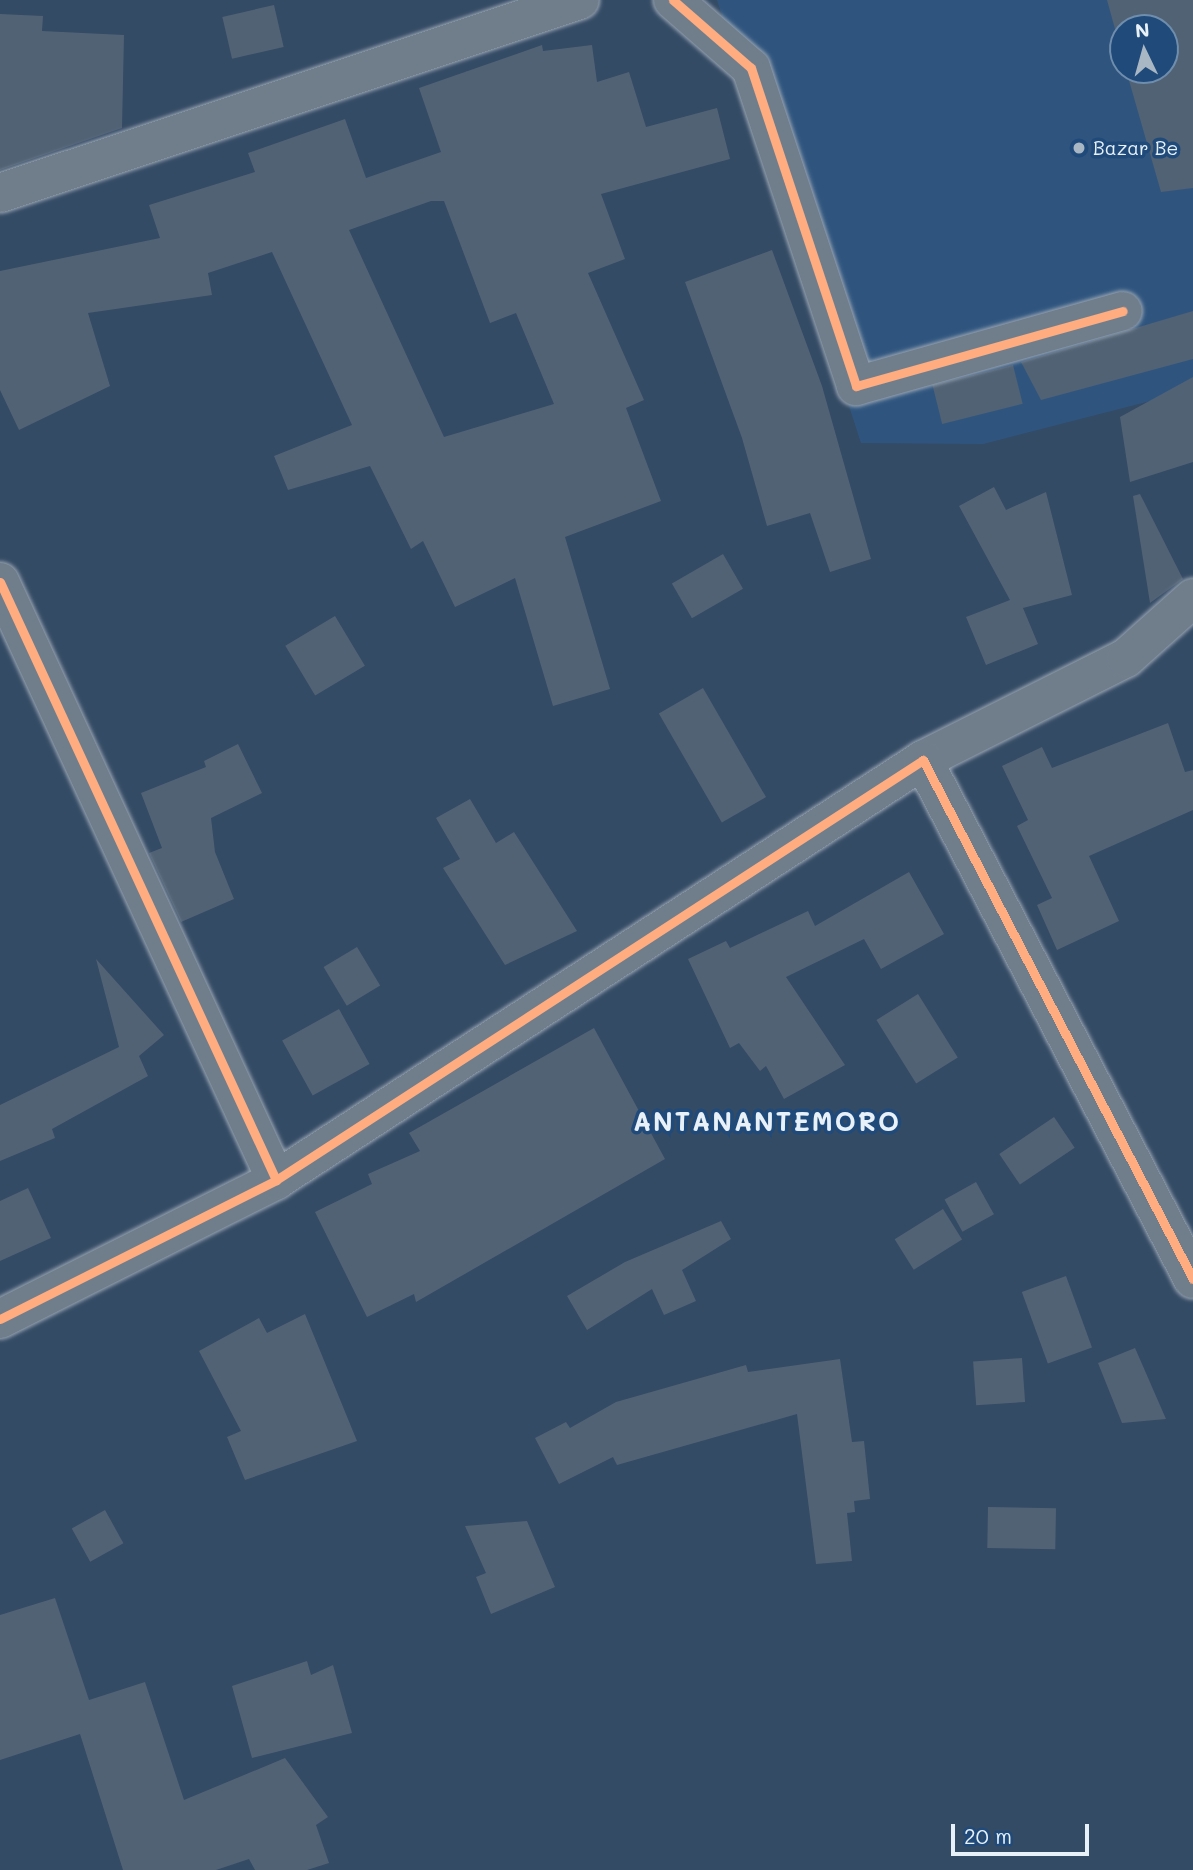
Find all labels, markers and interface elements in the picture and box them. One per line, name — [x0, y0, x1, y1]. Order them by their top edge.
north arrow — [1109, 14, 1179, 84]
text: N — [1134, 16, 1151, 43]
place label: Bazar Be — [1093, 137, 1178, 159]
marker: Bazar Be — [1071, 140, 1087, 156]
district label: ANTANANTEMORO — [635, 1106, 899, 1138]
scale bar — [955, 1811, 1093, 1855]
text: 20 m — [964, 1822, 1012, 1849]

